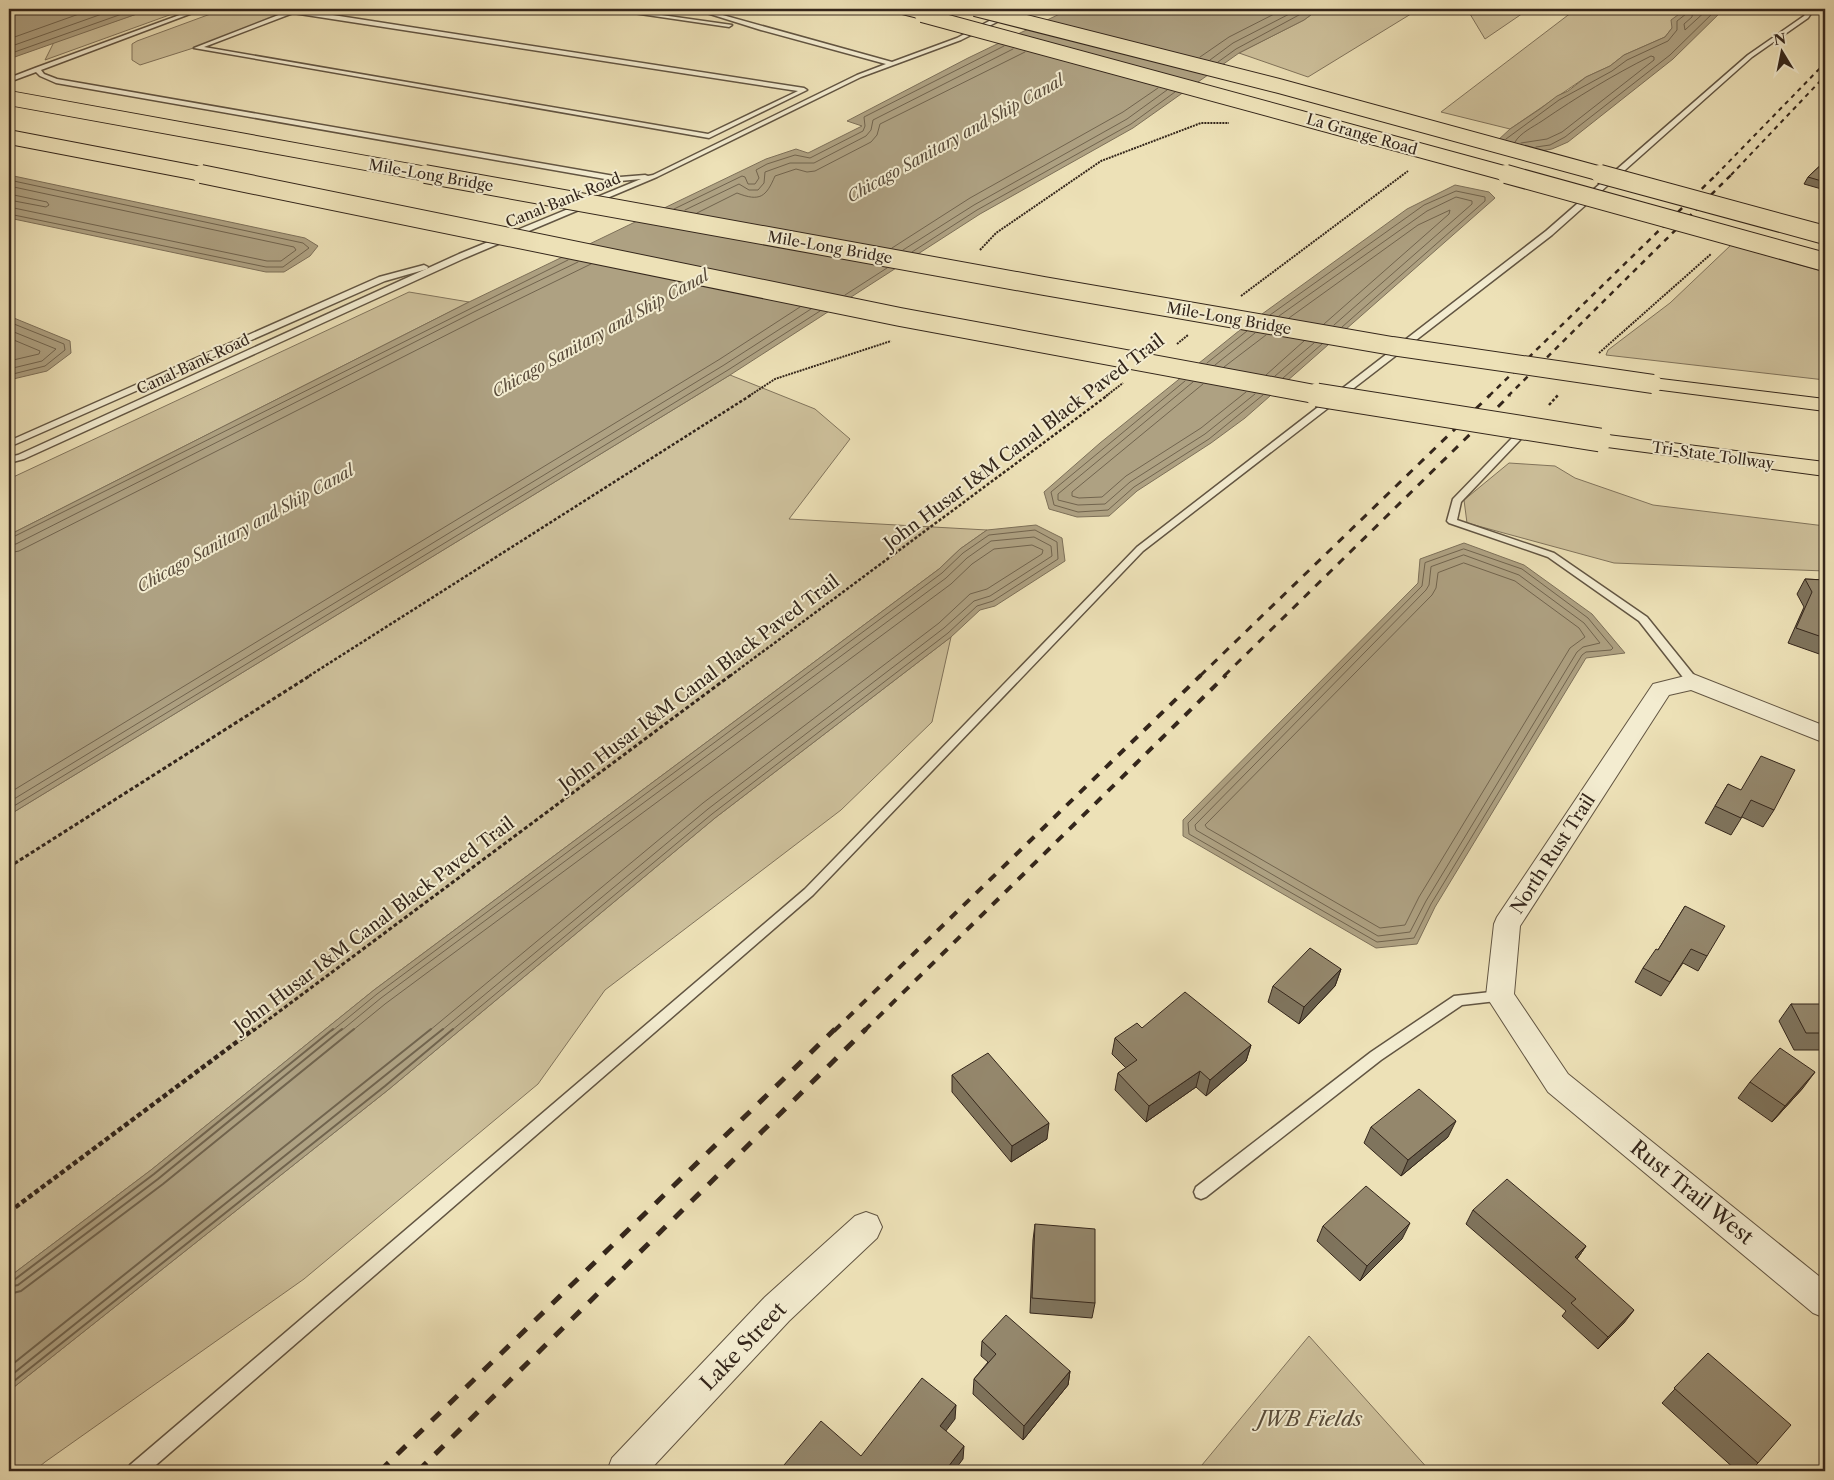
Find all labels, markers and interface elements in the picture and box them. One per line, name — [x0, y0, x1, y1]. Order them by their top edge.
north arrow — [1756, 28, 1806, 78]
text: N — [1772, 29, 1787, 49]
water label: Chicago Sanitary and Ship Canal — [843, 69, 1069, 206]
street label: La Grange Road — [1304, 109, 1420, 159]
street label: Mile-Long Bridge — [367, 155, 495, 195]
street label: Canal Bank Road — [503, 168, 623, 232]
street label: Mile-Long Bridge — [766, 227, 894, 267]
water label: Chicago Sanitary and Ship Canal — [488, 264, 714, 401]
street label: Mile-Long Bridge — [1165, 298, 1293, 338]
street label: John Husar I&M Canal Black Paved Trail — [877, 329, 1169, 557]
street label: Canal Bank Road — [133, 330, 253, 398]
street label: Tri-State Tollway — [1651, 437, 1776, 473]
water label: Chicago Sanitary and Ship Canal — [133, 459, 359, 596]
street label: John Husar I&M Canal Black Paved Trail — [552, 570, 844, 798]
street label: North Rust Trail — [1506, 790, 1600, 918]
street label: John Husar I&M Canal Black Paved Trail — [227, 812, 519, 1040]
street label: Rust Trail West — [1625, 1135, 1759, 1250]
street label: Lake Street — [695, 1296, 792, 1395]
park label: JWB Fields — [1251, 1406, 1363, 1431]

